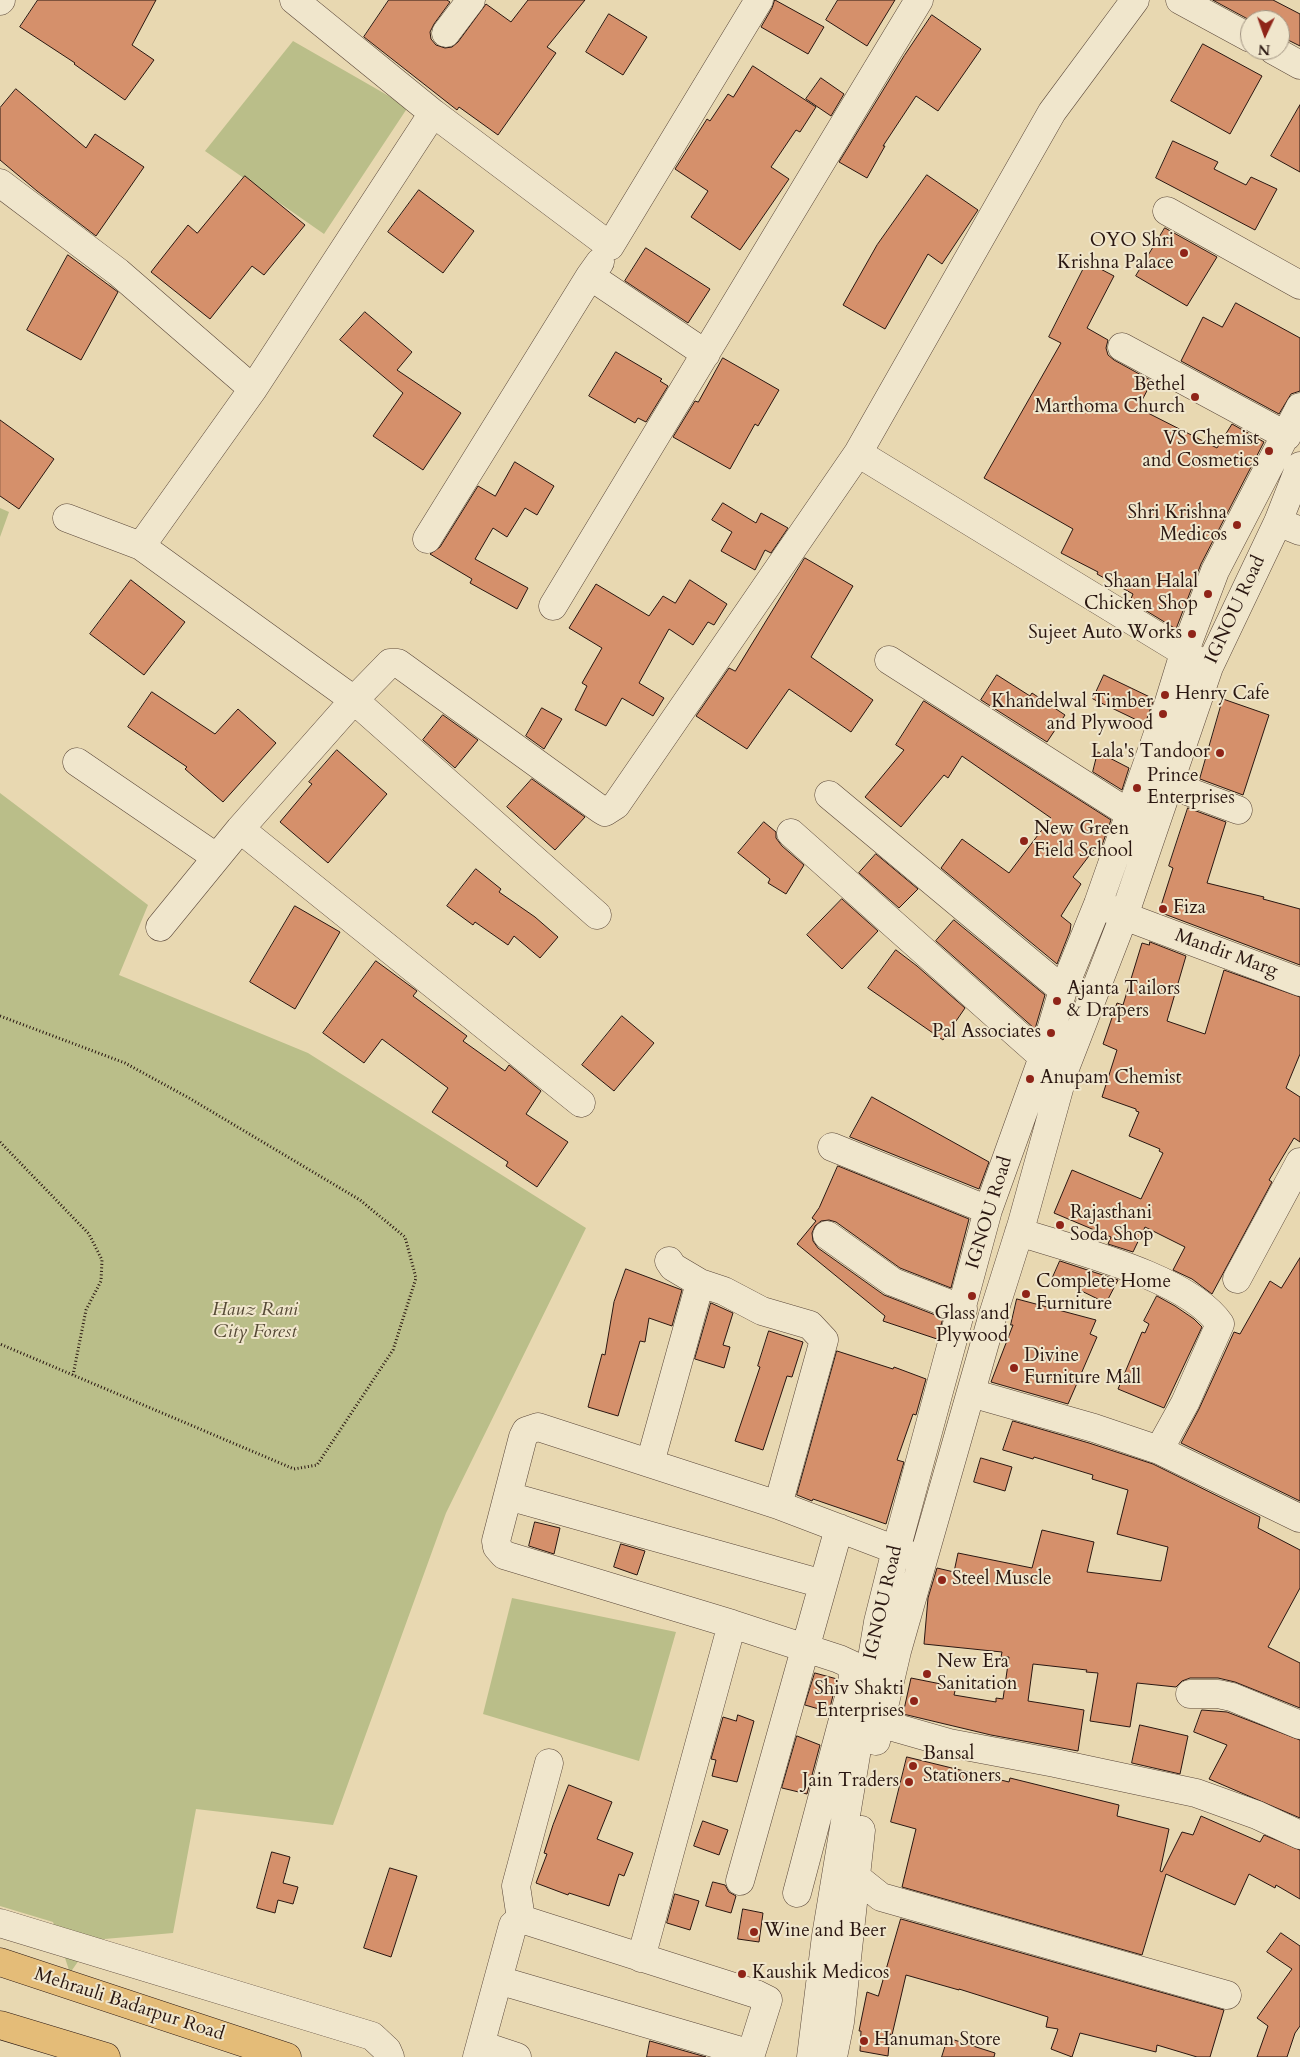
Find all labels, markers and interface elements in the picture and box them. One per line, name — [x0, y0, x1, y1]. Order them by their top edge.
north arrow — [1240, 10, 1290, 60]
text: N — [1258, 40, 1271, 59]
place label: OYO Shri Krishna Palace — [1057, 231, 1174, 275]
marker: OYO Shri Krishna Palace — [1178, 247, 1190, 259]
place label: Bethel Marthoma Church — [1034, 375, 1185, 419]
marker: Bethel Marthoma Church — [1189, 391, 1201, 403]
place label: VS Chemist and Cosmetics — [1143, 429, 1259, 473]
marker: VS Chemist and Cosmetics — [1263, 445, 1275, 457]
place label: Shri Krishna Medicos — [1127, 503, 1227, 547]
marker: Shri Krishna Medicos — [1231, 519, 1243, 531]
street label: IGNOU Road — [1201, 552, 1271, 668]
place label: Shaan Halal Chicken Shop — [1084, 572, 1198, 616]
marker: Shaan Halal Chicken Shop — [1202, 588, 1214, 600]
place label: Sujeet Auto Works — [1028, 623, 1182, 645]
marker: Sujeet Auto Works — [1186, 628, 1198, 640]
place label: Henry Cafe — [1175, 684, 1270, 706]
marker: Henry Cafe — [1159, 689, 1171, 701]
place label: Khandelwal Timber and Plywood — [991, 692, 1153, 736]
marker: Khandelwal Timber and Plywood — [1157, 708, 1169, 720]
place label: Lala's Tandoor — [1091, 742, 1210, 764]
marker: Lala's Tandoor — [1214, 747, 1226, 759]
place label: Prince Enterprises — [1147, 766, 1235, 810]
marker: Prince Enterprises — [1131, 782, 1143, 794]
place label: New Green Field School — [1034, 819, 1133, 863]
marker: New Green Field School — [1018, 835, 1030, 847]
place label: Fiza — [1173, 898, 1206, 920]
marker: Fiza — [1157, 903, 1169, 915]
street label: Mandir Marg — [1171, 925, 1281, 983]
place label: Ajanta Tailors & Drapers — [1067, 979, 1180, 1023]
marker: Ajanta Tailors & Drapers — [1051, 995, 1063, 1007]
place label: Pal Associates — [932, 1022, 1041, 1044]
marker: Pal Associates — [1045, 1027, 1057, 1039]
place label: Anupam Chemist — [1040, 1068, 1182, 1090]
marker: Anupam Chemist — [1024, 1073, 1036, 1085]
street label: IGNOU Road — [962, 1154, 1018, 1272]
place label: Rajasthani Soda Shop — [1070, 1203, 1154, 1247]
marker: Rajasthani Soda Shop — [1054, 1219, 1066, 1231]
place label: Complete Home Furniture — [1036, 1272, 1171, 1316]
marker: Complete Home Furniture — [1020, 1288, 1032, 1300]
marker: Glass and Plywood — [966, 1290, 978, 1302]
park label: Hauz Rani City Forest — [212, 1300, 298, 1344]
place label: Glass and Plywood — [934, 1304, 1010, 1348]
place label: Divine Furniture Mall — [1024, 1346, 1141, 1390]
marker: Divine Furniture Mall — [1008, 1362, 1020, 1374]
street label: IGNOU Road — [860, 1544, 908, 1662]
place label: Steel Muscle — [952, 1569, 1052, 1591]
marker: Steel Muscle — [936, 1574, 948, 1586]
place label: New Era Sanitation — [937, 1652, 1017, 1696]
marker: New Era Sanitation — [921, 1668, 933, 1680]
place label: Shiv Shakti Enterprises — [814, 1679, 904, 1723]
marker: Shiv Shakti Enterprises — [908, 1695, 920, 1707]
place label: Bansal Stationers — [923, 1744, 1001, 1788]
marker: Bansal Stationers — [907, 1760, 919, 1772]
place label: Jain Traders — [802, 1771, 899, 1793]
marker: Jain Traders — [903, 1776, 915, 1788]
place label: Wine and Beer — [764, 1921, 886, 1943]
marker: Wine and Beer — [748, 1926, 760, 1938]
street label: Mehrauli Badarpur Road — [31, 1963, 227, 2047]
place label: Kaushik Medicos — [752, 1963, 889, 1985]
marker: Kaushik Medicos — [736, 1968, 748, 1980]
place label: Hanuman Store — [874, 2030, 1001, 2052]
marker: Hanuman Store — [858, 2035, 870, 2047]

